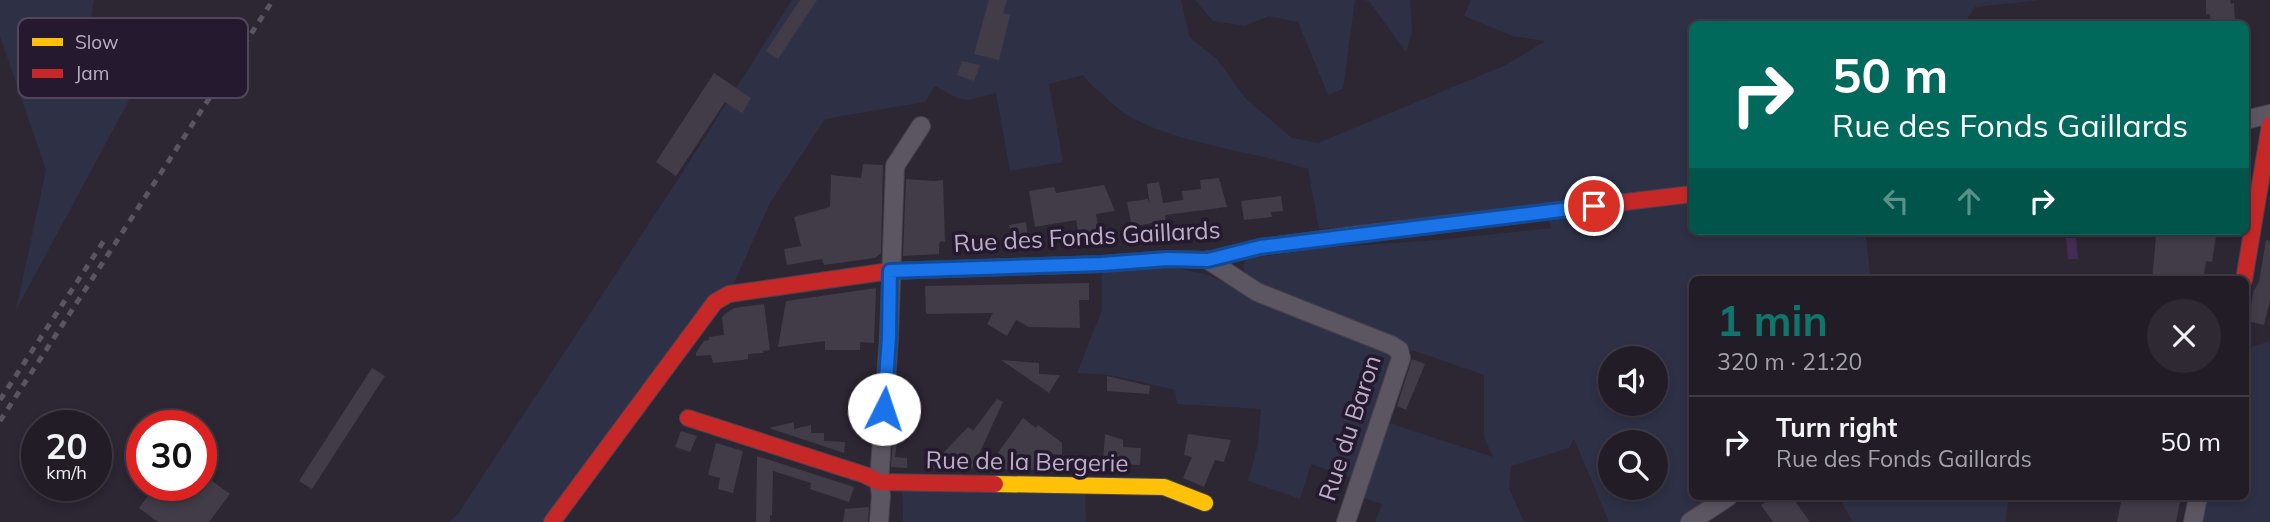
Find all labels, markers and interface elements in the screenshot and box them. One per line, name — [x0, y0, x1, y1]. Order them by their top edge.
legend — [18, 18, 248, 98]
text: Slow — [75, 30, 119, 54]
text: 50 m — [1832, 44, 1948, 105]
icon: right — [1717, 49, 1808, 140]
text: Jam — [75, 61, 109, 85]
text: Rue des Fonds Gaillards — [1832, 105, 2188, 145]
pin — [1564, 176, 1624, 236]
icon: left — [1877, 182, 1915, 220]
icon: ahead — [1950, 182, 1988, 220]
icon: right — [2023, 182, 2061, 220]
icon: arrive — [1575, 187, 1613, 225]
street label: Rue des Fonds Gaillards — [953, 214, 1221, 258]
text: 1 min — [1717, 294, 1828, 347]
button: close — [2147, 299, 2221, 373]
map controls — [1598, 346, 1668, 500]
button: sound — [1598, 346, 1668, 416]
text: 320 m · 21:20 — [1717, 347, 1862, 376]
street label: Rue du Baron — [1311, 351, 1387, 504]
position arrow — [847, 372, 921, 446]
speed limit sign: 30 — [126, 410, 217, 501]
text: Turn right — [1776, 411, 1897, 444]
icon: right — [1717, 423, 1755, 461]
text: 20 — [45, 424, 88, 468]
text: 50 m — [2160, 425, 2221, 458]
button: search — [1598, 430, 1668, 500]
street label: Rue de la Bergerie — [925, 444, 1129, 478]
text: Rue des Fonds Gaillards — [1776, 444, 2032, 473]
text: km/h — [46, 461, 87, 484]

